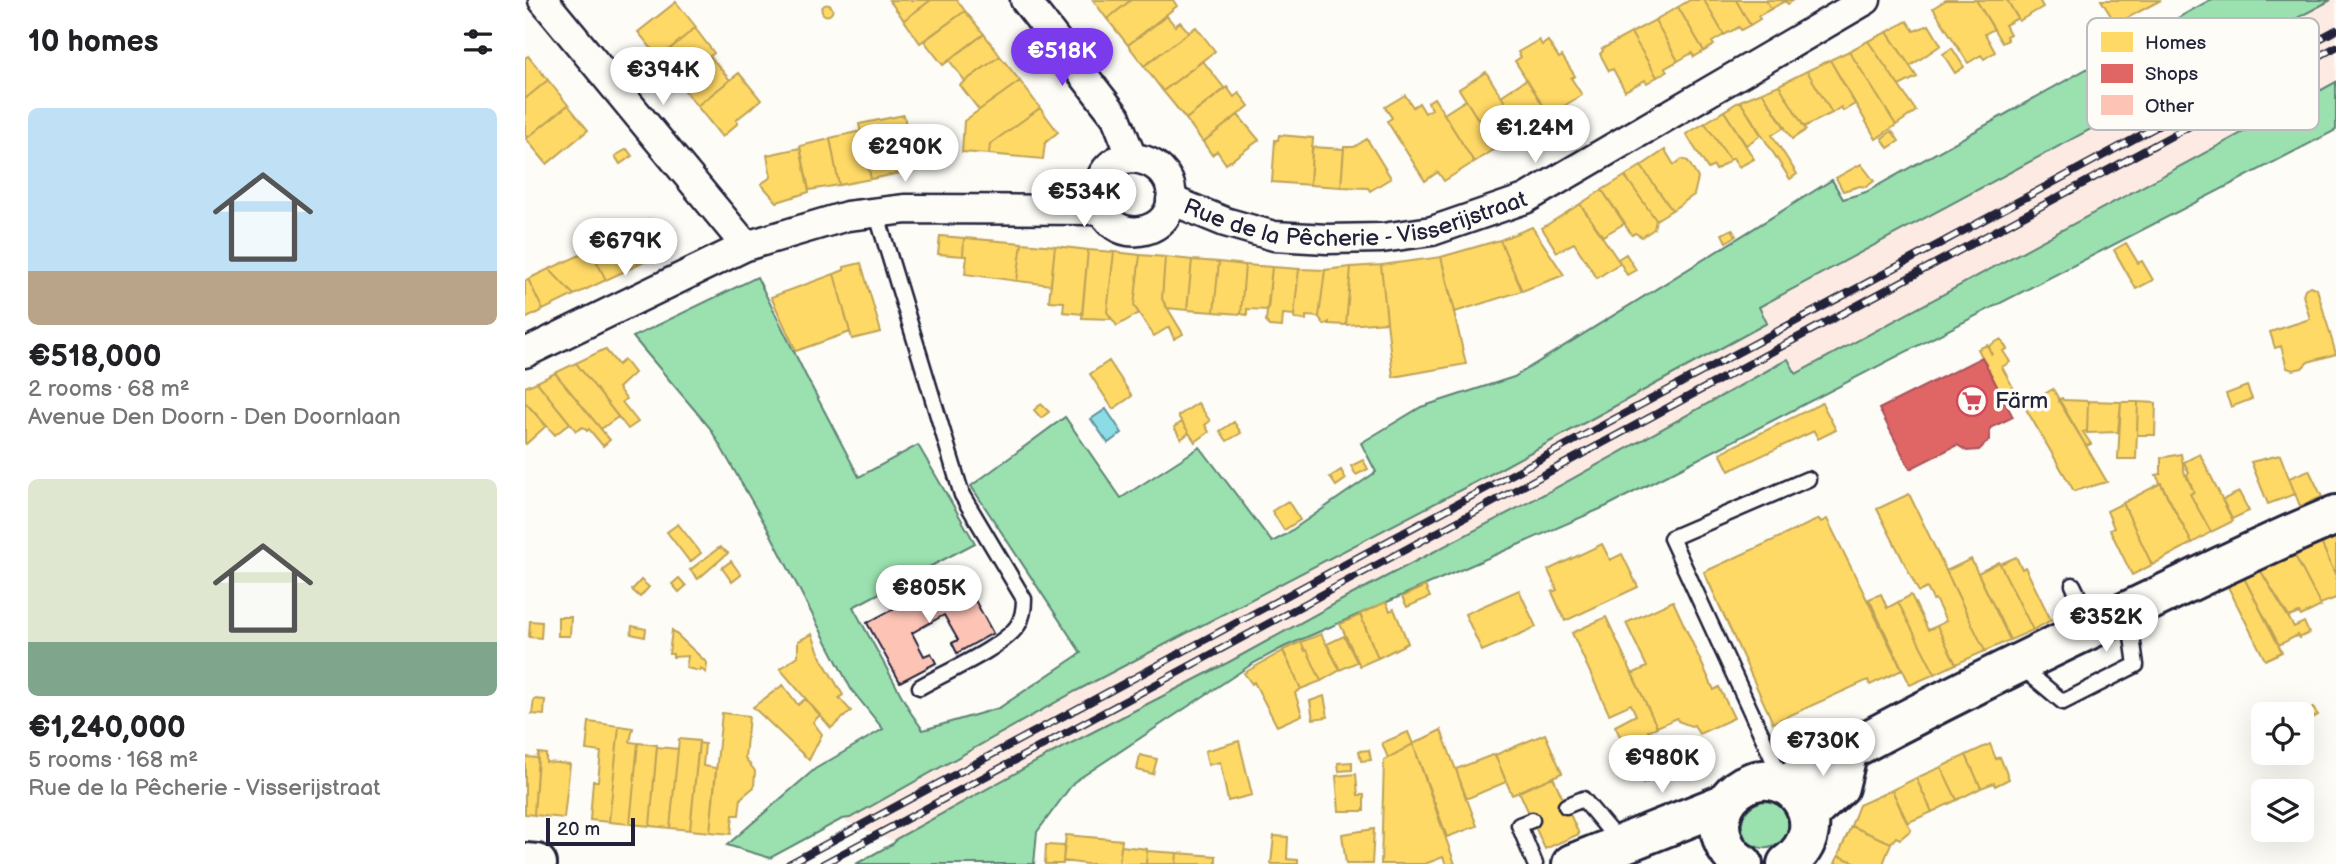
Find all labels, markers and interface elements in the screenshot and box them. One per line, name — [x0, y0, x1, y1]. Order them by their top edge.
legend — [2087, 18, 2319, 130]
icon: filters — [459, 23, 497, 61]
text: 10 homes — [28, 24, 159, 60]
pin: €518K — [1013, 28, 1111, 88]
text: Homes — [2145, 32, 2206, 55]
text: €518K — [1027, 37, 1097, 65]
pin: €394K — [614, 48, 712, 107]
text: €394K — [626, 56, 700, 84]
text: Shops — [2145, 63, 2198, 86]
text: Other — [2145, 95, 2195, 118]
pin: €1.24M — [1478, 106, 1592, 165]
text: €1.24M — [1496, 114, 1574, 142]
pin: €290K — [856, 124, 954, 184]
text: €290K — [868, 133, 942, 161]
icon: home — [200, 154, 326, 280]
pin: €534K — [1035, 170, 1133, 229]
street label: Rue de la Pêcherie - Visserijstraat — [1177, 176, 1533, 216]
text: €534K — [1047, 178, 1121, 206]
text: Rue de la Pêcherie - Visserijstraat — [1179, 185, 1531, 253]
pin: €679K — [576, 218, 674, 278]
text: €679K — [588, 227, 662, 255]
text: €518,000 — [28, 339, 161, 375]
text: 2 rooms · 68 m² — [28, 375, 190, 403]
supermarket icon: Färm — [1955, 384, 1989, 418]
place label: Färm — [1995, 387, 2048, 415]
text: Avenue Den Doorn - Den Doornlaan — [28, 403, 401, 431]
icon: home — [200, 525, 326, 651]
pin: €805K — [880, 566, 978, 625]
text: €805K — [892, 574, 966, 602]
pin: €352K — [2057, 594, 2155, 654]
text: €352K — [2069, 603, 2143, 631]
map controls — [2251, 702, 2314, 842]
button: locate — [2251, 702, 2314, 765]
text: €1,240,000 — [28, 710, 186, 746]
pin: €730K — [1774, 718, 1872, 778]
text: €730K — [1786, 727, 1860, 755]
pin: €980K — [1613, 736, 1711, 795]
text: €980K — [1625, 744, 1699, 772]
text: 5 rooms · 168 m² — [28, 746, 198, 774]
text: Rue de la Pêcherie - Visserijstraat — [28, 774, 380, 802]
button: layers — [2251, 779, 2314, 842]
scale bar — [546, 815, 635, 847]
text: 20 m — [557, 818, 600, 841]

